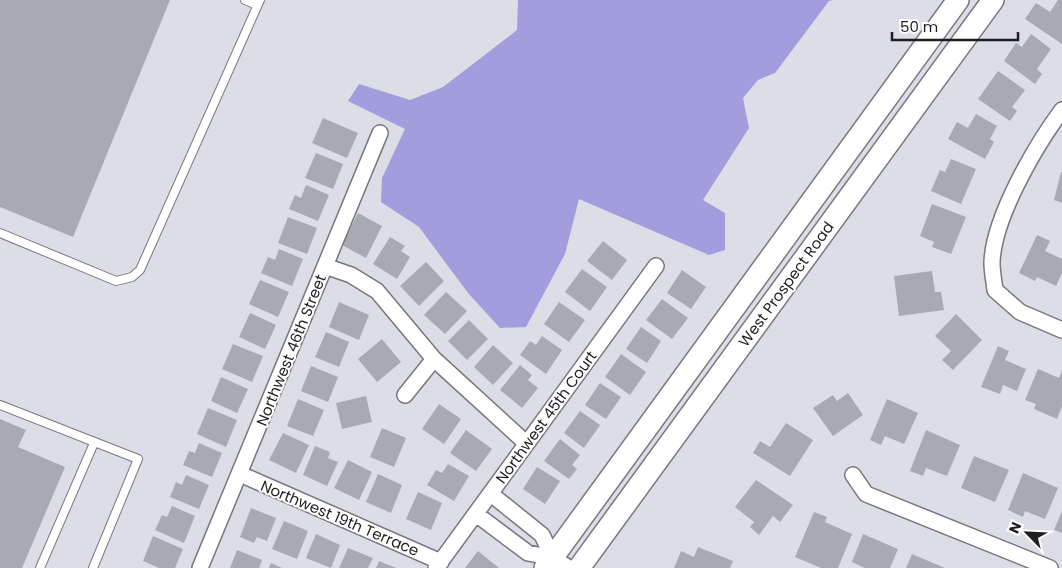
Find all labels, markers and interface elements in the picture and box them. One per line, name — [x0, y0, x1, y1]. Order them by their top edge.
scale bar — [892, 10, 1018, 42]
text: 50 m — [900, 16, 938, 37]
street label: West Prospect Road — [733, 217, 839, 351]
street label: Northwest 46th Street — [251, 271, 331, 429]
street label: Northwest 45th Court — [491, 346, 601, 488]
street label: Northwest 19th Terrace — [258, 475, 422, 561]
north arrow — [1002, 508, 1052, 558]
text: N — [1004, 519, 1026, 537]

